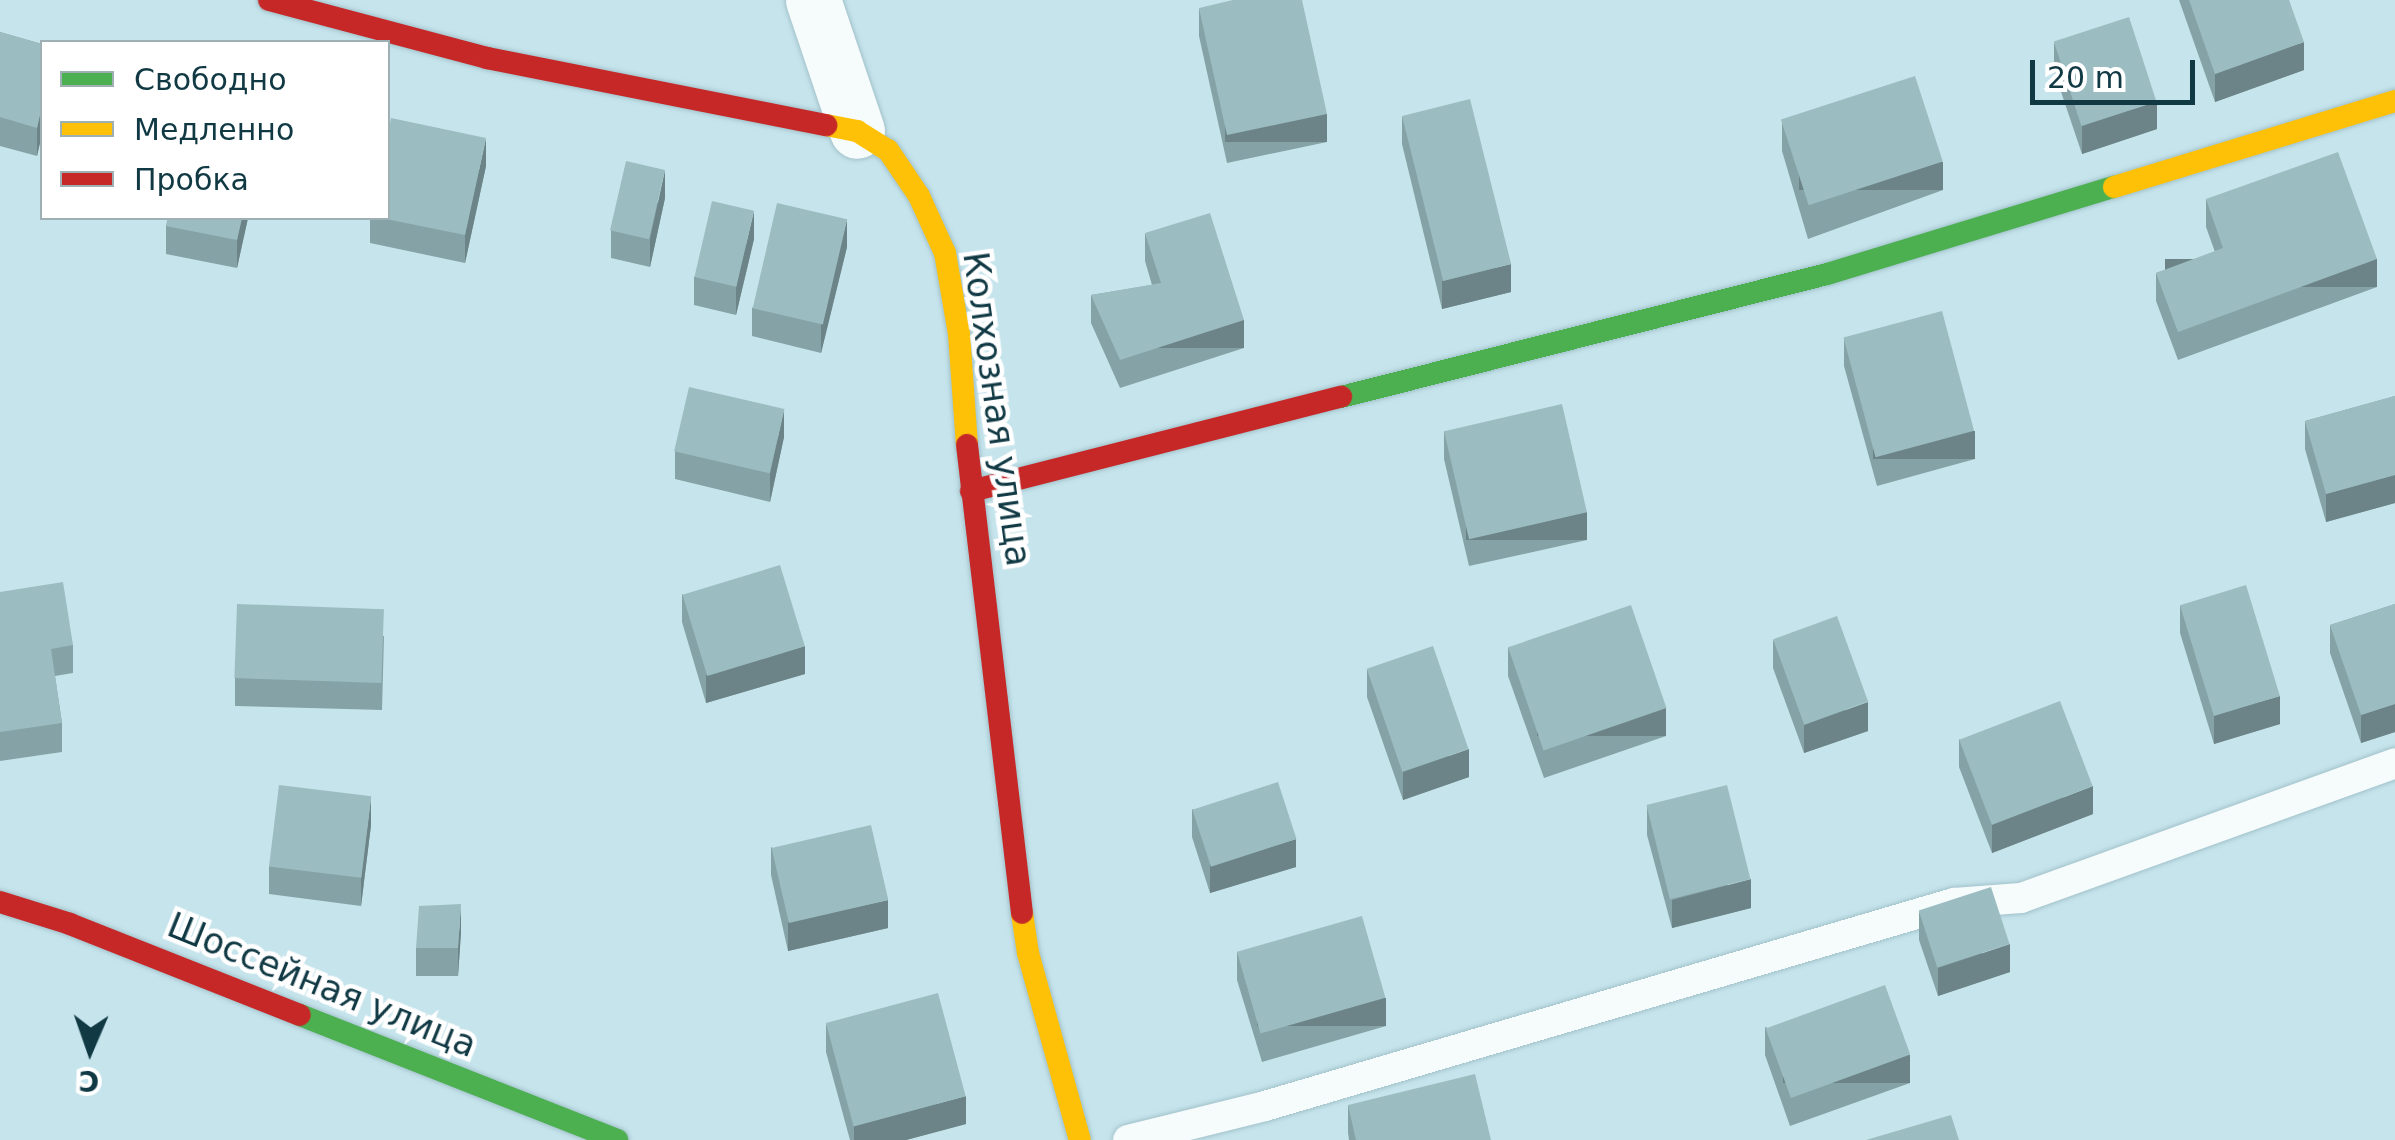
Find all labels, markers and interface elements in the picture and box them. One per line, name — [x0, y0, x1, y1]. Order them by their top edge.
legend — [40, 40, 390, 220]
scale bar — [2035, 40, 2200, 102]
text: 20 m — [2047, 60, 2124, 95]
text: Свободно — [134, 62, 287, 97]
text: Медленно — [134, 112, 294, 147]
text: Пробка — [134, 162, 249, 197]
street label: Колхозная улица — [954, 249, 1040, 569]
street label: Шоссейная улица — [162, 904, 482, 1066]
north arrow — [40, 1000, 140, 1100]
text: С — [78, 1064, 100, 1097]

